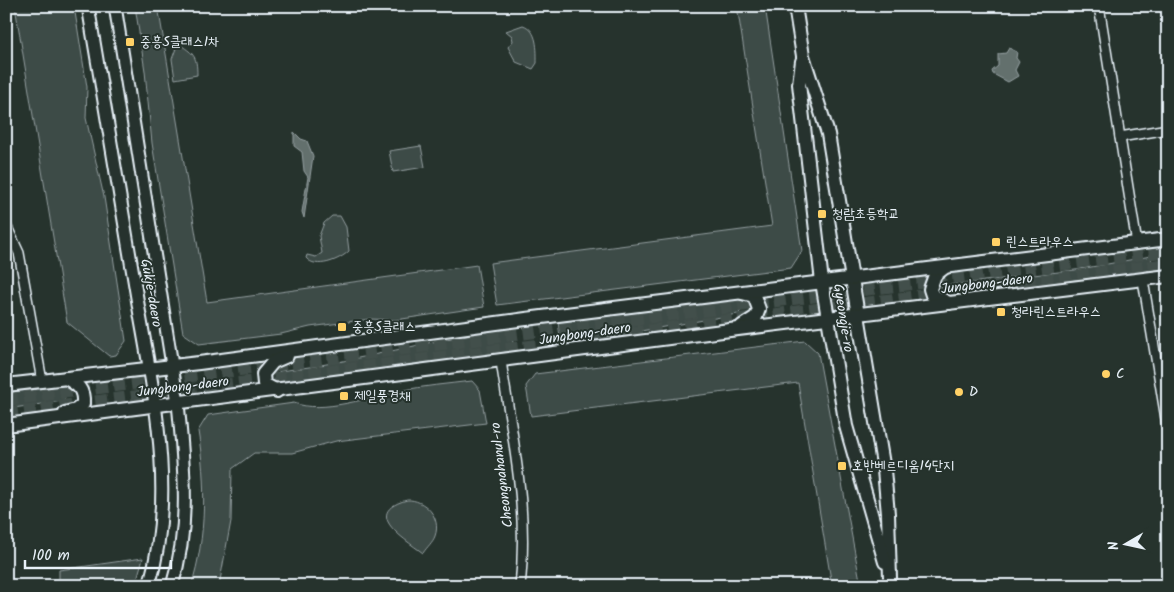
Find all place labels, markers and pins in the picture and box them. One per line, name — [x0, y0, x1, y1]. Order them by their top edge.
place label: 중흥S클래스1차 — [140, 31, 219, 53]
marker: 중흥S클래스1차 — [124, 36, 136, 48]
place label: 청람초등학교 — [832, 203, 900, 225]
marker: 청람초등학교 — [816, 208, 828, 220]
place label: 린스트라우스 — [1006, 231, 1074, 253]
marker: 린스트라우스 — [990, 236, 1002, 248]
place label: 청라린스트라우스 — [1011, 301, 1101, 323]
marker: 청라린스트라우스 — [995, 306, 1007, 318]
place label: 중흥S클래스 — [352, 316, 416, 338]
marker: 중흥S클래스 — [336, 321, 348, 333]
place label: C — [1116, 363, 1124, 385]
marker: C — [1100, 368, 1112, 380]
place label: D — [969, 381, 978, 403]
place label: 제일풍경채 — [354, 385, 410, 407]
marker: D — [953, 386, 965, 398]
marker: 제일풍경채 — [338, 390, 350, 402]
place label: 호반베르디움14단지 — [852, 455, 954, 477]
marker: 호반베르디움14단지 — [836, 460, 848, 472]

